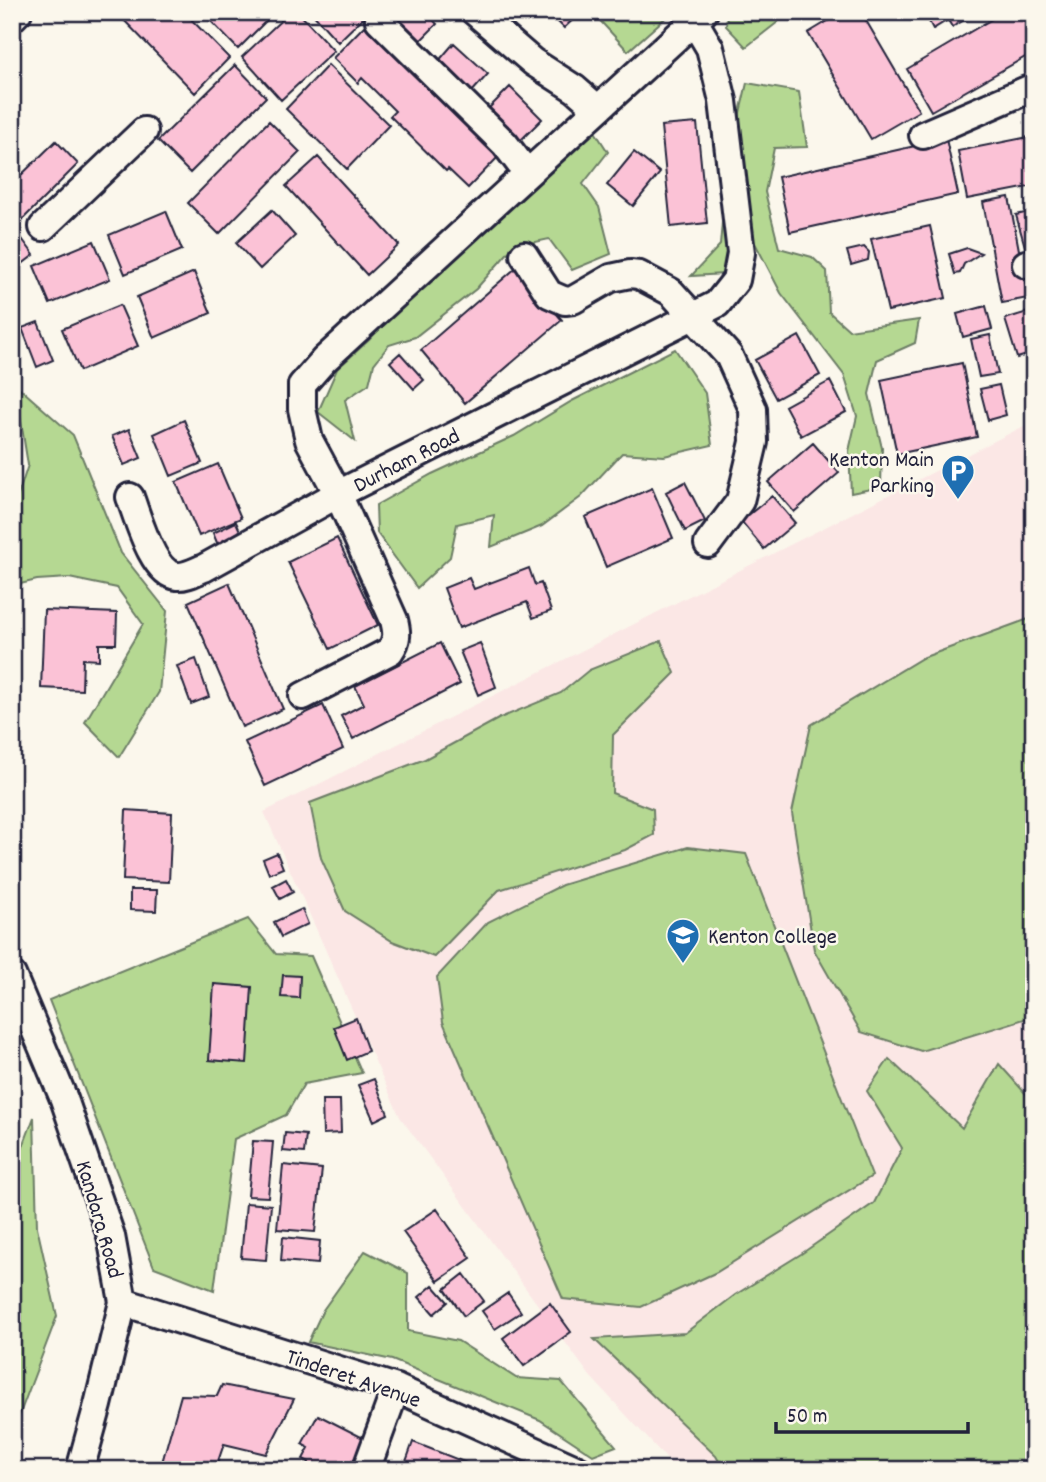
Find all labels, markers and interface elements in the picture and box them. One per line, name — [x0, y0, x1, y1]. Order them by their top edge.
street label: Durham Road — [349, 421, 467, 503]
place label: Kenton Main Parking — [829, 445, 934, 504]
parking icon: Kenton Main Parking — [939, 452, 977, 501]
school or university icon: Kenton College — [664, 916, 702, 965]
place label: Kenton College — [708, 922, 837, 955]
street label: Kandara Road — [65, 1157, 130, 1283]
street label: Tinderet Avenue — [281, 1342, 425, 1419]
scale bar — [776, 1391, 969, 1435]
text: 50 m — [787, 1403, 827, 1433]

